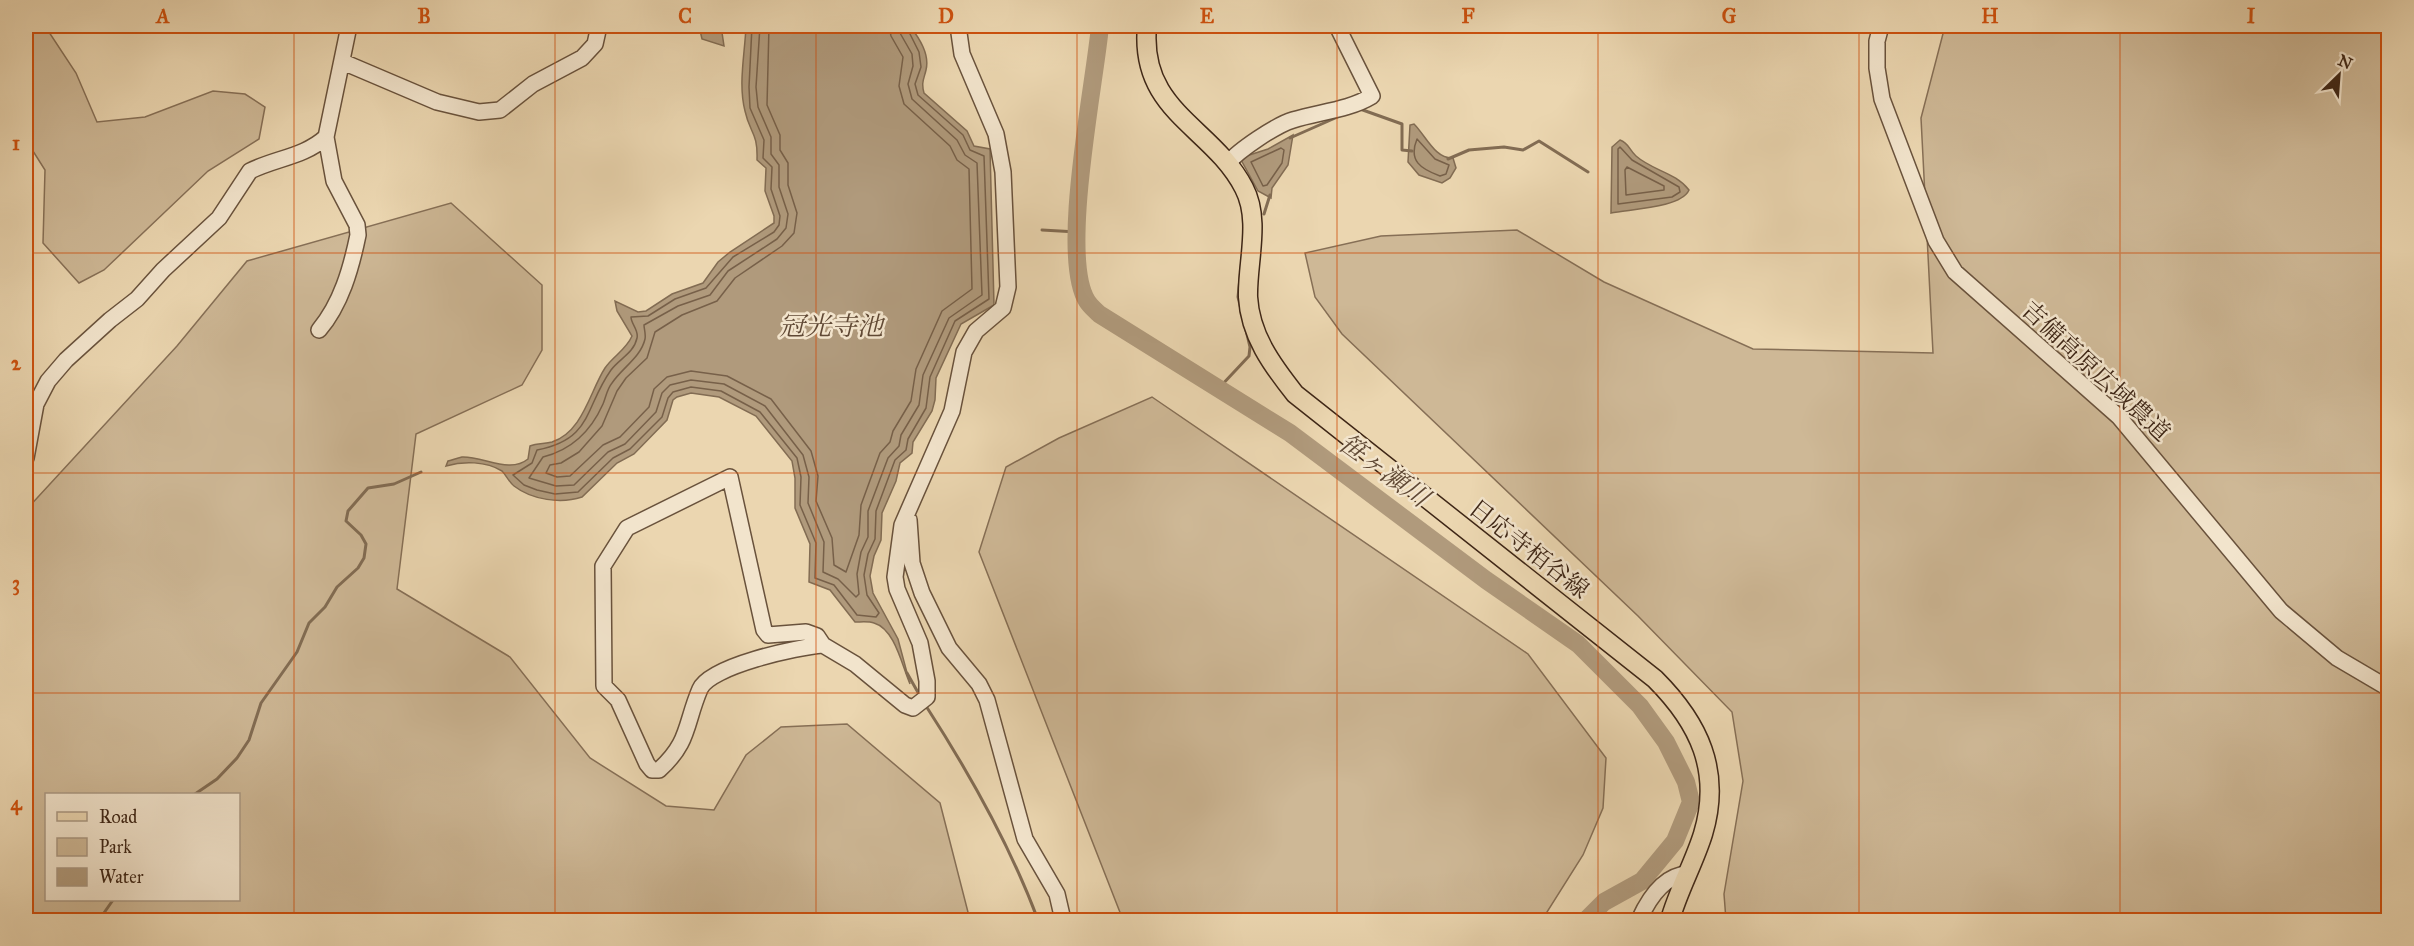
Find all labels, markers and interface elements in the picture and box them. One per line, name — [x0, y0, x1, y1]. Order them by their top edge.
text: A — [154, 4, 170, 28]
text: B — [417, 4, 431, 28]
text: C — [678, 4, 692, 28]
text: D — [938, 4, 954, 28]
text: E — [1200, 4, 1215, 28]
text: F — [1461, 4, 1475, 28]
text: G — [1722, 4, 1737, 28]
text: H — [1981, 4, 1999, 28]
text: I — [2247, 4, 2256, 28]
north arrow — [2309, 45, 2369, 105]
text: N — [2335, 50, 2356, 74]
text: 1 — [12, 131, 20, 155]
street label: 吉備高原広域農道 — [2016, 295, 2176, 447]
water label: 冠光寺池 — [779, 310, 886, 342]
text: 2 — [11, 351, 22, 375]
water label: 笹ヶ瀬川 — [1333, 426, 1438, 515]
street label: 日応寺栢谷線 — [1463, 493, 1595, 605]
text: 3 — [12, 571, 20, 596]
text: 4 — [10, 791, 22, 816]
legend — [45, 793, 240, 901]
text: Road — [99, 806, 137, 828]
text: Park — [99, 836, 132, 858]
text: Water — [99, 866, 144, 888]

